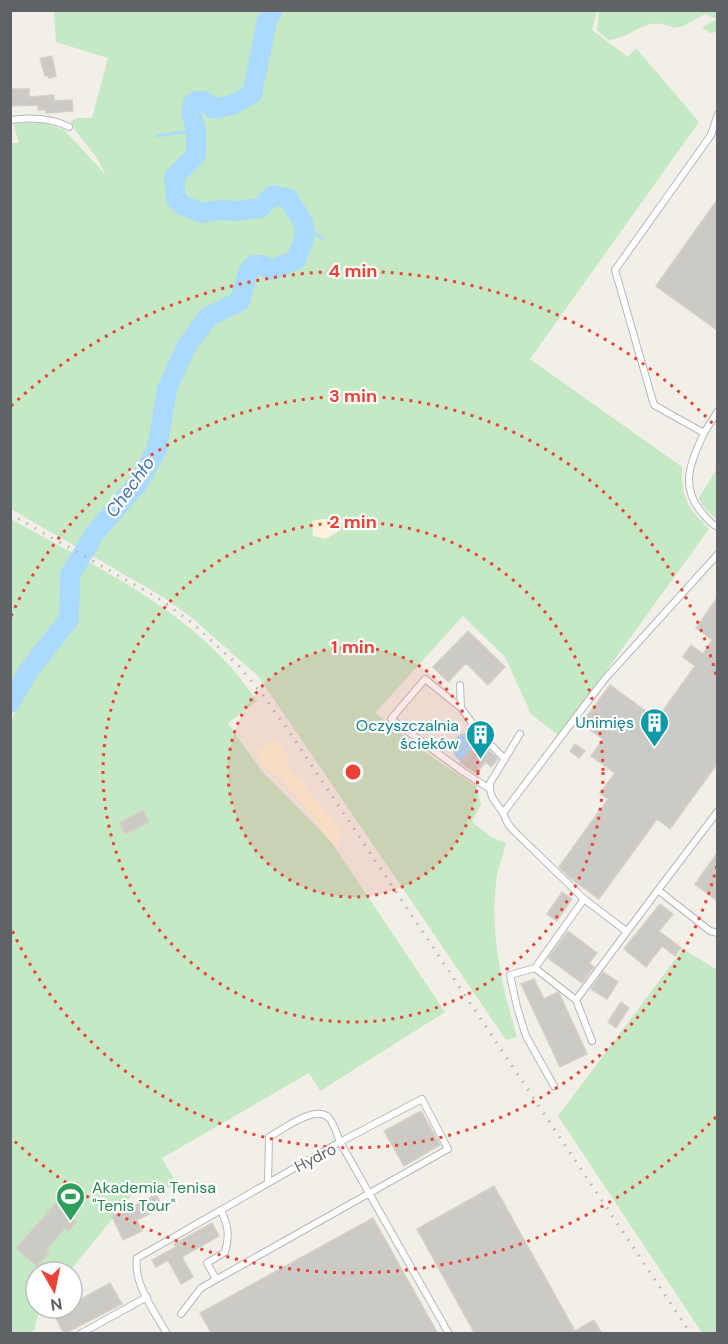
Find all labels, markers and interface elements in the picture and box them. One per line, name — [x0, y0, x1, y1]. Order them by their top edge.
text: 4 min — [329, 259, 377, 283]
text: 3 min — [329, 384, 377, 408]
water label: Chechło — [100, 452, 160, 522]
text: 2 min — [329, 510, 377, 534]
text: 1 min — [331, 635, 375, 659]
building icon: Unimięs — [639, 706, 671, 748]
place label: Unimięs — [575, 712, 634, 733]
place label: Oczyszczalnia ścieków — [356, 715, 459, 754]
building icon: Oczyszczalnia ścieków — [464, 718, 496, 760]
centre of rings — [343, 762, 363, 782]
street label: Hydro — [291, 1138, 340, 1177]
place label: Akademia Tenisa "Tenis Tour" — [92, 1177, 216, 1216]
sports icon: Akademia Tenisa "Tenis Tour" — [55, 1180, 87, 1222]
north arrow — [24, 1260, 84, 1320]
text: N — [49, 1293, 64, 1316]

